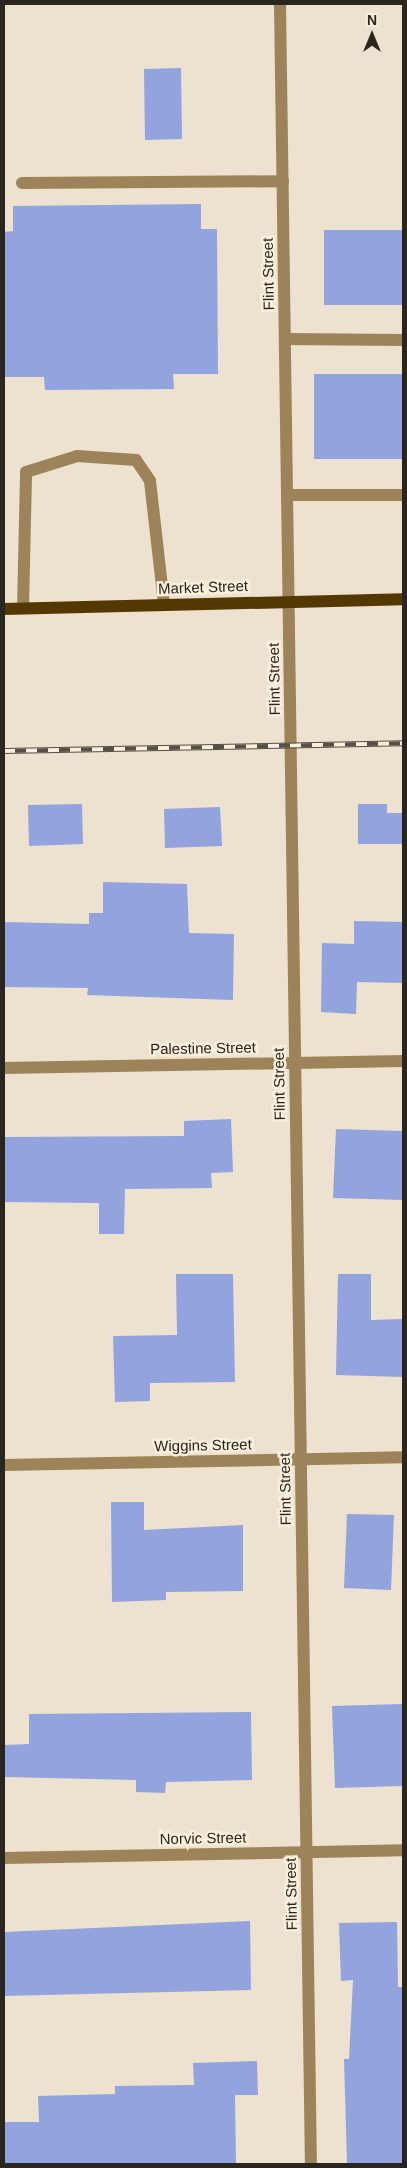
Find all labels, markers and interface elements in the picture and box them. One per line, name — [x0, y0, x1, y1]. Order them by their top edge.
north arrow — [347, 10, 397, 60]
text: N — [367, 12, 377, 28]
street label: Flint Street — [258, 238, 278, 310]
street label: Market Street — [158, 576, 248, 598]
street label: Flint Street — [264, 643, 284, 715]
street label: Palestine Street — [150, 1038, 256, 1058]
street label: Flint Street — [269, 1048, 289, 1120]
street label: Wiggins Street — [154, 1435, 252, 1455]
street label: Flint Street — [275, 1453, 295, 1525]
street label: Norvic Street — [160, 1828, 246, 1848]
street label: Flint Street — [281, 1858, 301, 1930]

